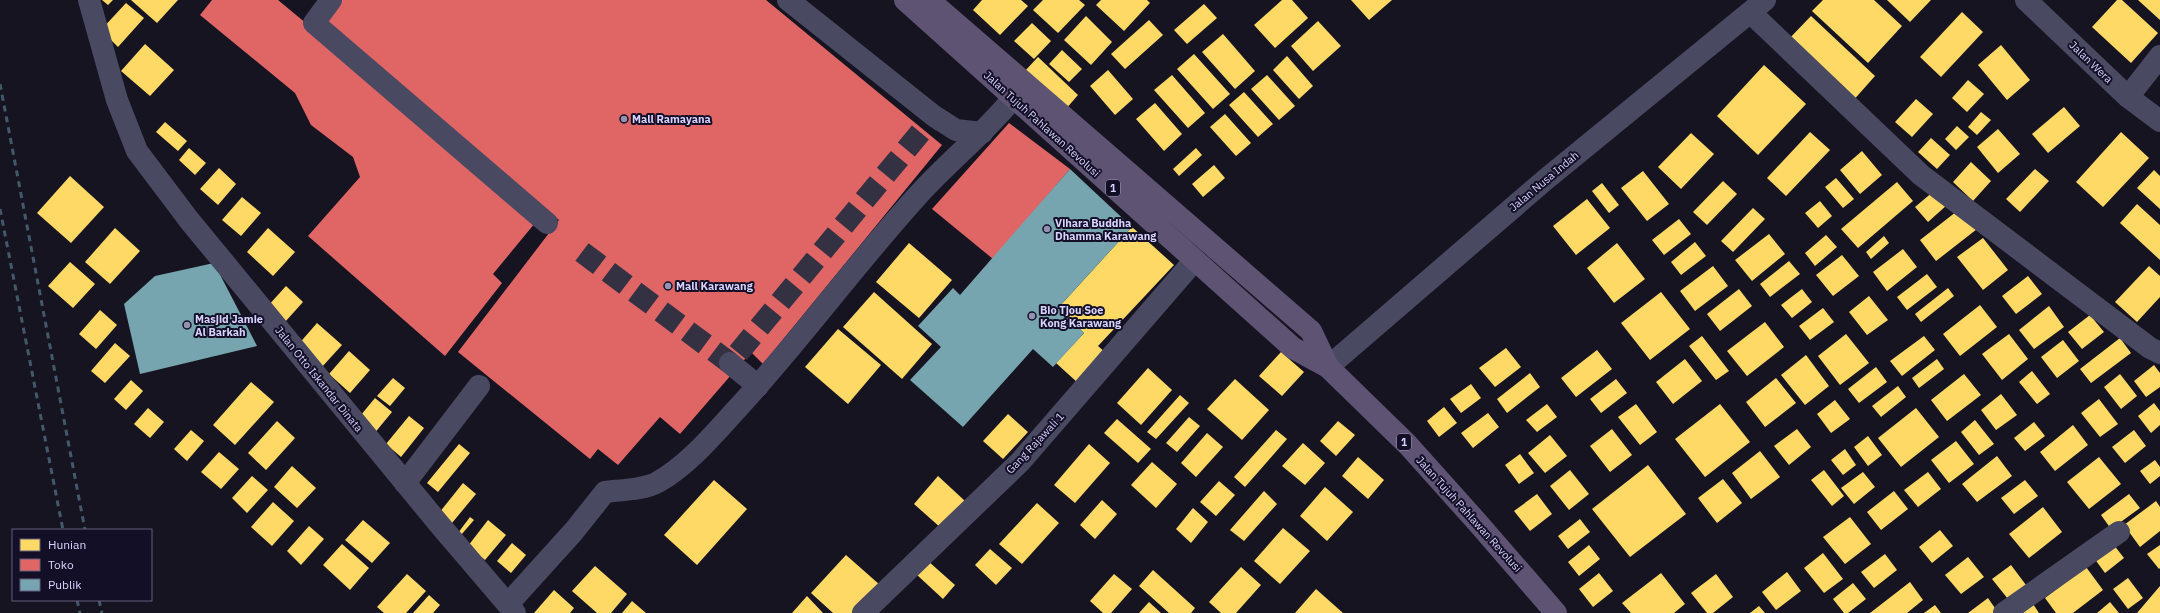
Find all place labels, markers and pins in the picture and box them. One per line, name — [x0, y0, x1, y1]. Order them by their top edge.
place label: Mall Ramayana — [632, 112, 711, 126]
marker: Mall Ramayana — [619, 114, 629, 124]
place label: Vihara Buddha Dhamma Karawang — [1055, 216, 1157, 243]
marker: Vihara Buddha Dhamma Karawang — [1042, 224, 1052, 234]
place label: Mall Karawang — [676, 279, 754, 293]
marker: Mall Karawang — [663, 281, 673, 291]
place label: Bio Tjou Soe Kong Karawang — [1040, 303, 1122, 330]
marker: Bio Tjou Soe Kong Karawang — [1027, 311, 1037, 321]
place label: Masjid Jamie Al Barkah — [195, 312, 263, 339]
marker: Masjid Jamie Al Barkah — [182, 320, 192, 330]

